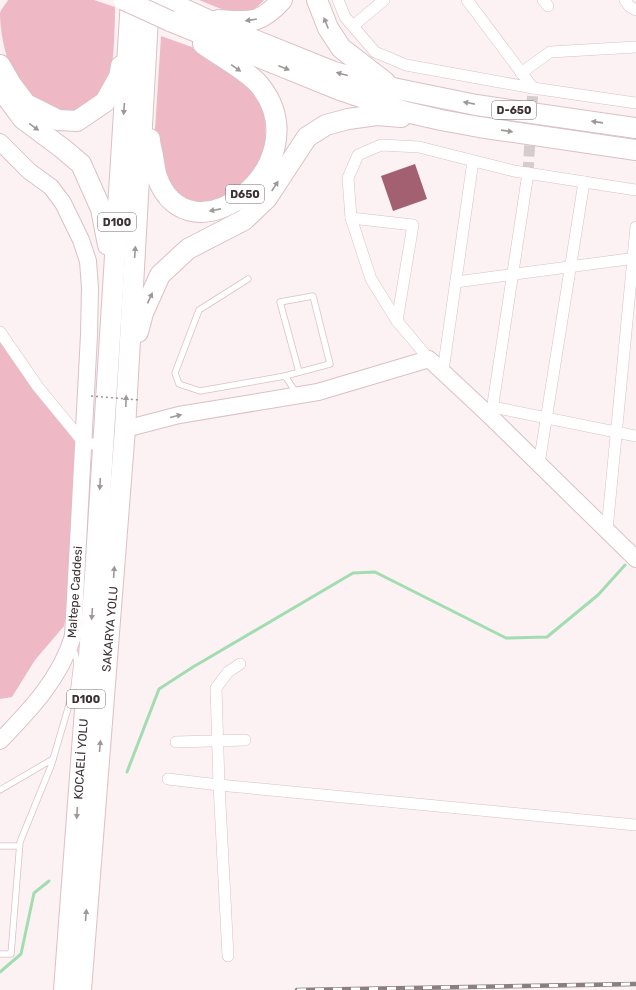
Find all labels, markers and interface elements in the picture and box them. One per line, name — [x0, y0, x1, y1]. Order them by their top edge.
one-way arrow — [323, 16, 329, 28]
one-way arrow — [244, 17, 257, 23]
one-way arrow — [231, 64, 242, 72]
one-way arrow — [278, 66, 290, 72]
one-way arrow — [336, 71, 348, 77]
one-way arrow — [463, 100, 475, 106]
road number: D-650 — [492, 101, 536, 119]
one-way arrow — [121, 103, 127, 116]
one-way arrow — [591, 119, 603, 125]
one-way arrow — [29, 123, 40, 131]
one-way arrow — [501, 128, 513, 134]
one-way arrow — [271, 180, 278, 192]
road number: D650 — [226, 185, 264, 203]
one-way arrow — [209, 208, 221, 214]
road number: D100 — [98, 213, 136, 231]
one-way arrow — [131, 246, 138, 258]
one-way arrow — [147, 292, 153, 303]
one-way arrow — [123, 394, 129, 407]
one-way arrow — [170, 412, 182, 418]
one-way arrow — [97, 478, 104, 490]
street label: Maltepe Caddesi — [65, 546, 85, 638]
one-way arrow — [111, 566, 118, 578]
street label: SAKARYA YOLU — [99, 586, 121, 672]
one-way arrow — [89, 608, 95, 620]
road number: D100 — [67, 690, 105, 708]
street label: KOCAELİ YOLU — [71, 718, 91, 800]
one-way arrow — [97, 740, 104, 752]
one-way arrow — [74, 807, 80, 819]
one-way arrow — [83, 909, 90, 921]

